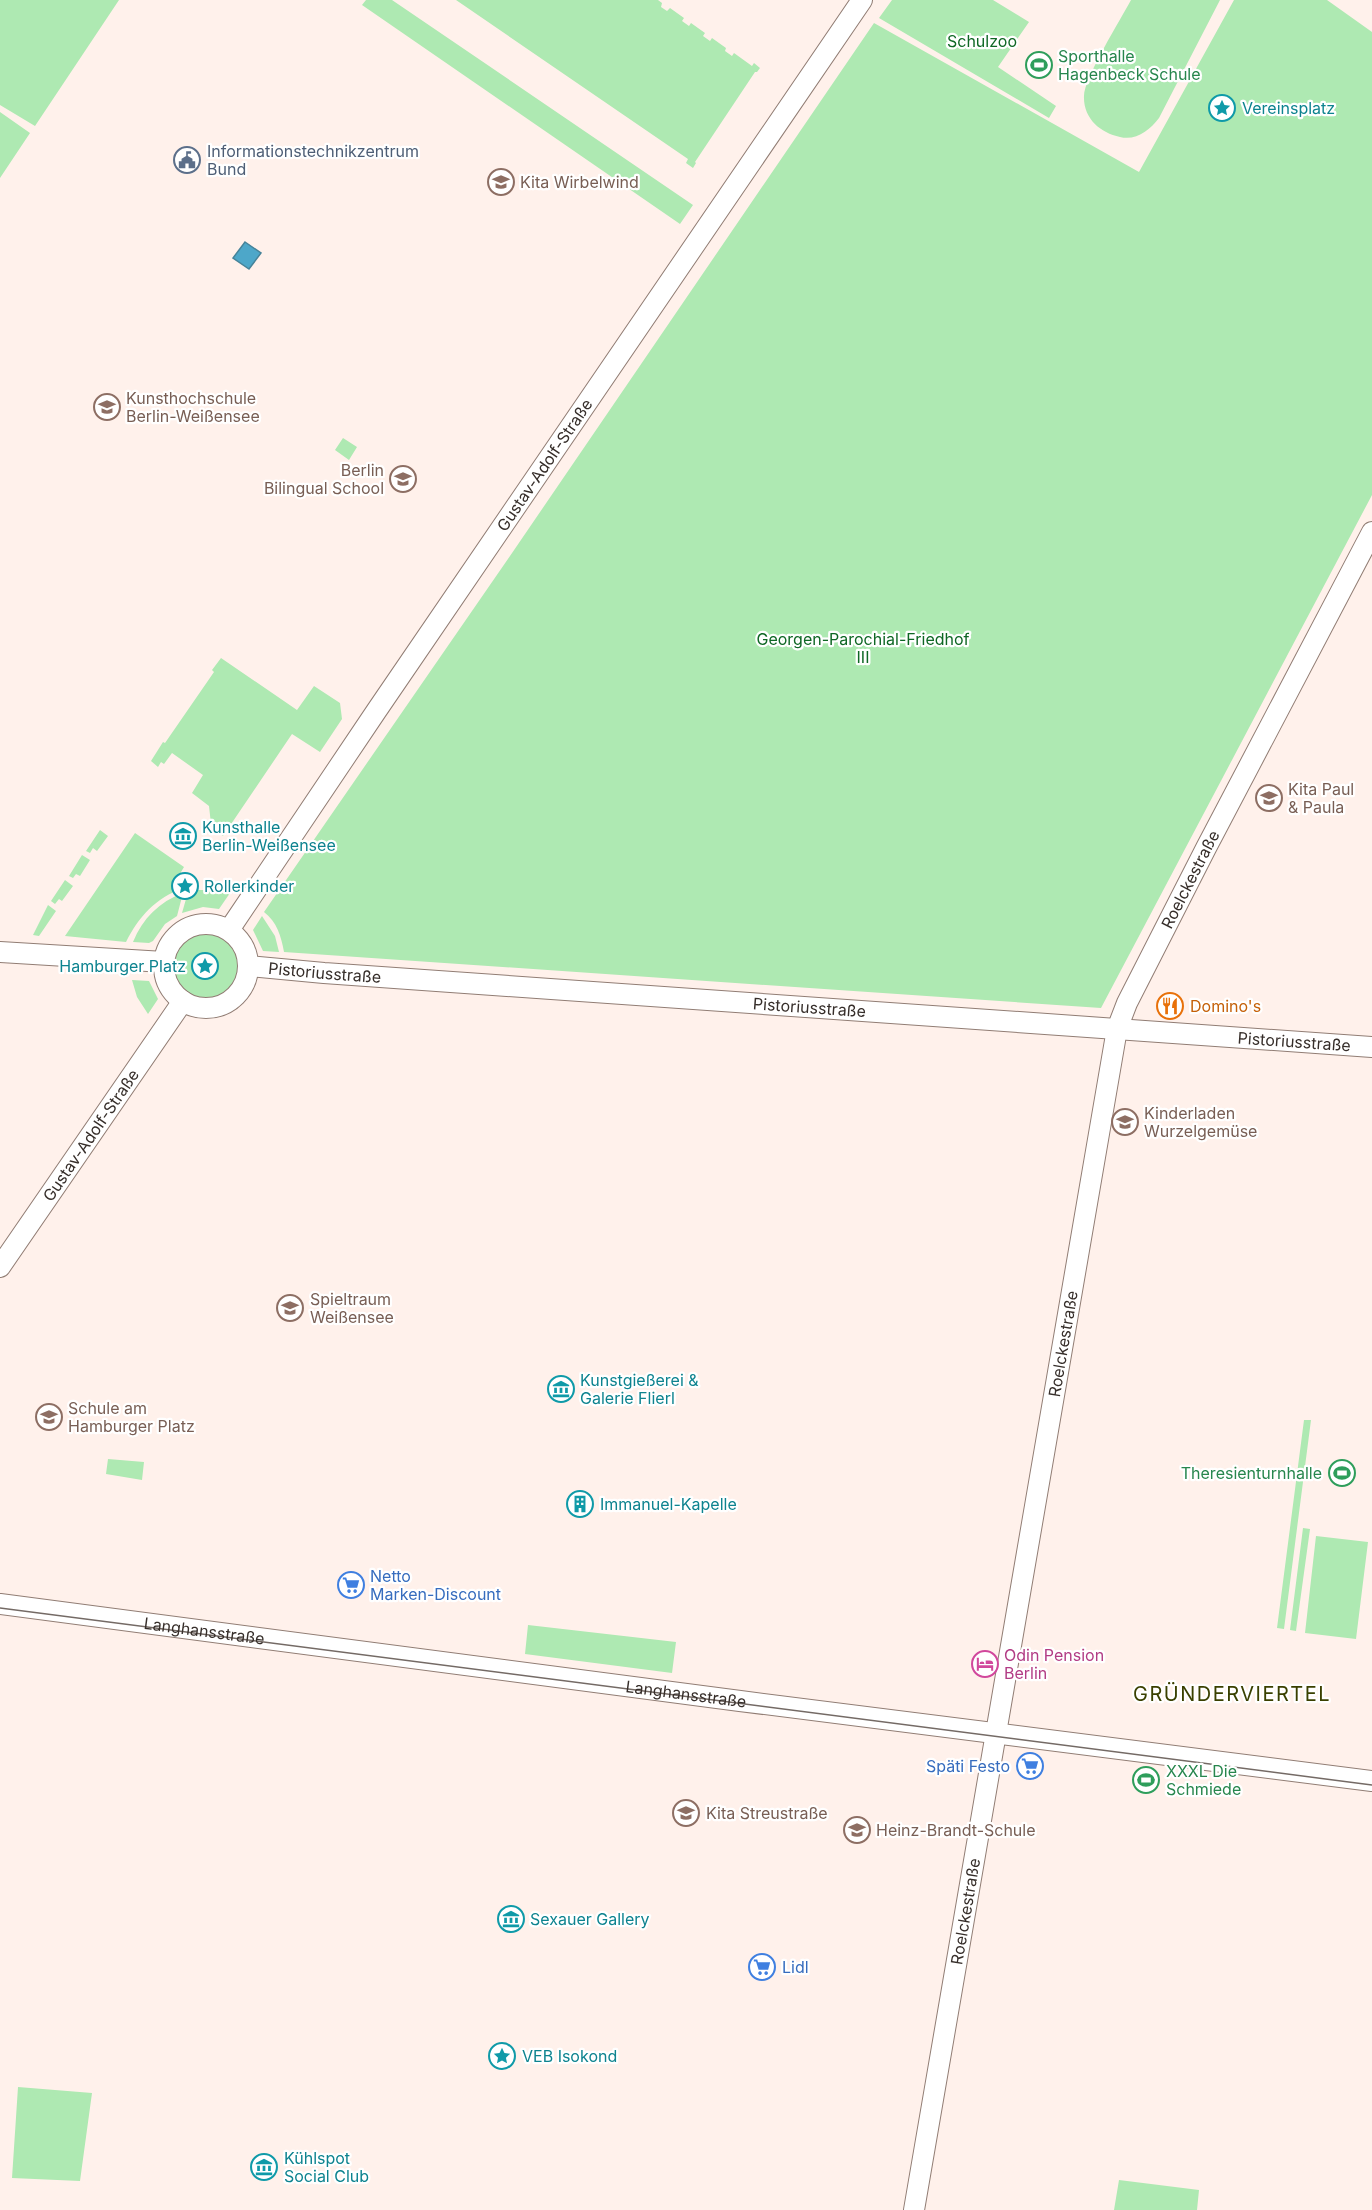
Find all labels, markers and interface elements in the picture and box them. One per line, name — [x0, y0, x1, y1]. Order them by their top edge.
park label: Schulzoo — [947, 31, 1017, 51]
place label: Sporthalle Hagenbeck Schule — [1058, 46, 1201, 84]
sports icon: Sporthalle Hagenbeck Schule — [1024, 50, 1054, 80]
place icon: Vereinsplatz — [1207, 93, 1237, 123]
place label: Vereinsplatz — [1242, 98, 1335, 118]
place label: Informationstechnikzentrum Bund — [207, 141, 419, 179]
public building icon: Informationstechnikzentrum Bund — [172, 145, 202, 175]
school or university icon: Kita Wirbelwind — [486, 167, 516, 197]
place label: Kita Wirbelwind — [520, 172, 639, 192]
place label: Kunsthochschule Berlin-Weißensee — [126, 388, 260, 426]
school or university icon: Kunsthochschule Berlin-Weißensee — [92, 392, 122, 422]
street label: Gustav-Adolf-Straße — [492, 395, 597, 535]
place label: Berlin Bilingual School — [264, 460, 384, 498]
school or university icon: Berlin Bilingual School — [388, 464, 418, 494]
park label: Georgen-Parochial-Friedhof III — [756, 629, 970, 667]
place label: Kita Paul & Paula — [1288, 779, 1354, 817]
school or university icon: Kita Paul & Paula — [1254, 783, 1284, 813]
place label: Kunsthalle Berlin-Weißensee — [202, 817, 336, 855]
museum icon: Kunsthalle Berlin-Weißensee — [168, 821, 198, 851]
street label: Roelckestraße — [1157, 827, 1224, 932]
place icon: Rollerkinder — [170, 871, 200, 901]
place label: Rollerkinder — [204, 876, 294, 896]
place icon: Hamburger Platz — [190, 951, 220, 981]
place label: Hamburger Platz — [59, 956, 186, 976]
street label: Pistoriusstraße — [267, 958, 382, 987]
restaurant icon: Domino's — [1155, 991, 1185, 1021]
street label: Pistoriusstraße — [752, 993, 867, 1021]
place label: Domino's — [1190, 996, 1261, 1016]
street label: Pistoriusstraße — [1237, 1028, 1351, 1055]
street label: Gustav-Adolf-Straße — [38, 1065, 143, 1205]
place label: Kinderladen Wurzelgemüse — [1144, 1103, 1257, 1141]
school or university icon: Kinderladen Wurzelgemüse — [1110, 1107, 1140, 1137]
place label: Spieltraum Weißensee — [310, 1289, 394, 1327]
street label: Roelckestraße — [1044, 1289, 1082, 1398]
school or university icon: Spieltraum Weißensee — [275, 1293, 305, 1323]
place label: Kunstgießerei & Galerie Flierl — [580, 1370, 699, 1408]
museum icon: Kunstgießerei & Galerie Flierl — [546, 1374, 576, 1404]
place label: Schule am Hamburger Platz — [68, 1398, 195, 1436]
school or university icon: Schule am Hamburger Platz — [34, 1402, 64, 1432]
sports icon: Theresienturnhalle — [1327, 1458, 1357, 1488]
place label: Theresienturnhalle — [1181, 1463, 1322, 1483]
building icon: Immanuel-Kapelle — [565, 1489, 595, 1519]
place label: Immanuel-Kapelle — [600, 1494, 737, 1514]
place label: Netto Marken-Discount — [370, 1566, 501, 1604]
supermarket icon: Netto Marken-Discount — [336, 1570, 366, 1600]
street label: Langhansstraße — [143, 1613, 266, 1649]
place label: Odin Pension Berlin — [1004, 1645, 1104, 1683]
hotel icon: Odin Pension Berlin — [970, 1649, 1000, 1679]
street label: Langhansstraße — [625, 1676, 748, 1712]
district label: GRÜNDERVIERTEL — [1133, 1682, 1331, 1706]
supermarket icon: Späti Festo — [1015, 1751, 1045, 1781]
place label: Späti Festo — [926, 1756, 1010, 1776]
place label: XXXL Die Schmiede — [1166, 1761, 1241, 1799]
sports icon: XXXL Die Schmiede — [1131, 1765, 1161, 1795]
school or university icon: Kita Streustraße — [671, 1798, 701, 1828]
place label: Kita Streustraße — [706, 1803, 828, 1823]
school or university icon: Heinz-Brandt-Schule — [842, 1815, 872, 1845]
place label: Heinz-Brandt-Schule — [876, 1820, 1036, 1840]
street label: Roelckestraße — [946, 1857, 984, 1966]
museum icon: Sexauer Gallery — [496, 1904, 526, 1934]
place label: Sexauer Gallery — [530, 1909, 650, 1929]
supermarket icon: Lidl — [747, 1952, 777, 1982]
place label: Lidl — [782, 1957, 809, 1977]
place icon: VEB Isokond — [487, 2041, 517, 2071]
place label: VEB Isokond — [522, 2046, 617, 2066]
place label: Kühlspot Social Club — [284, 2148, 369, 2186]
museum icon: Kühlspot Social Club — [249, 2152, 279, 2182]

